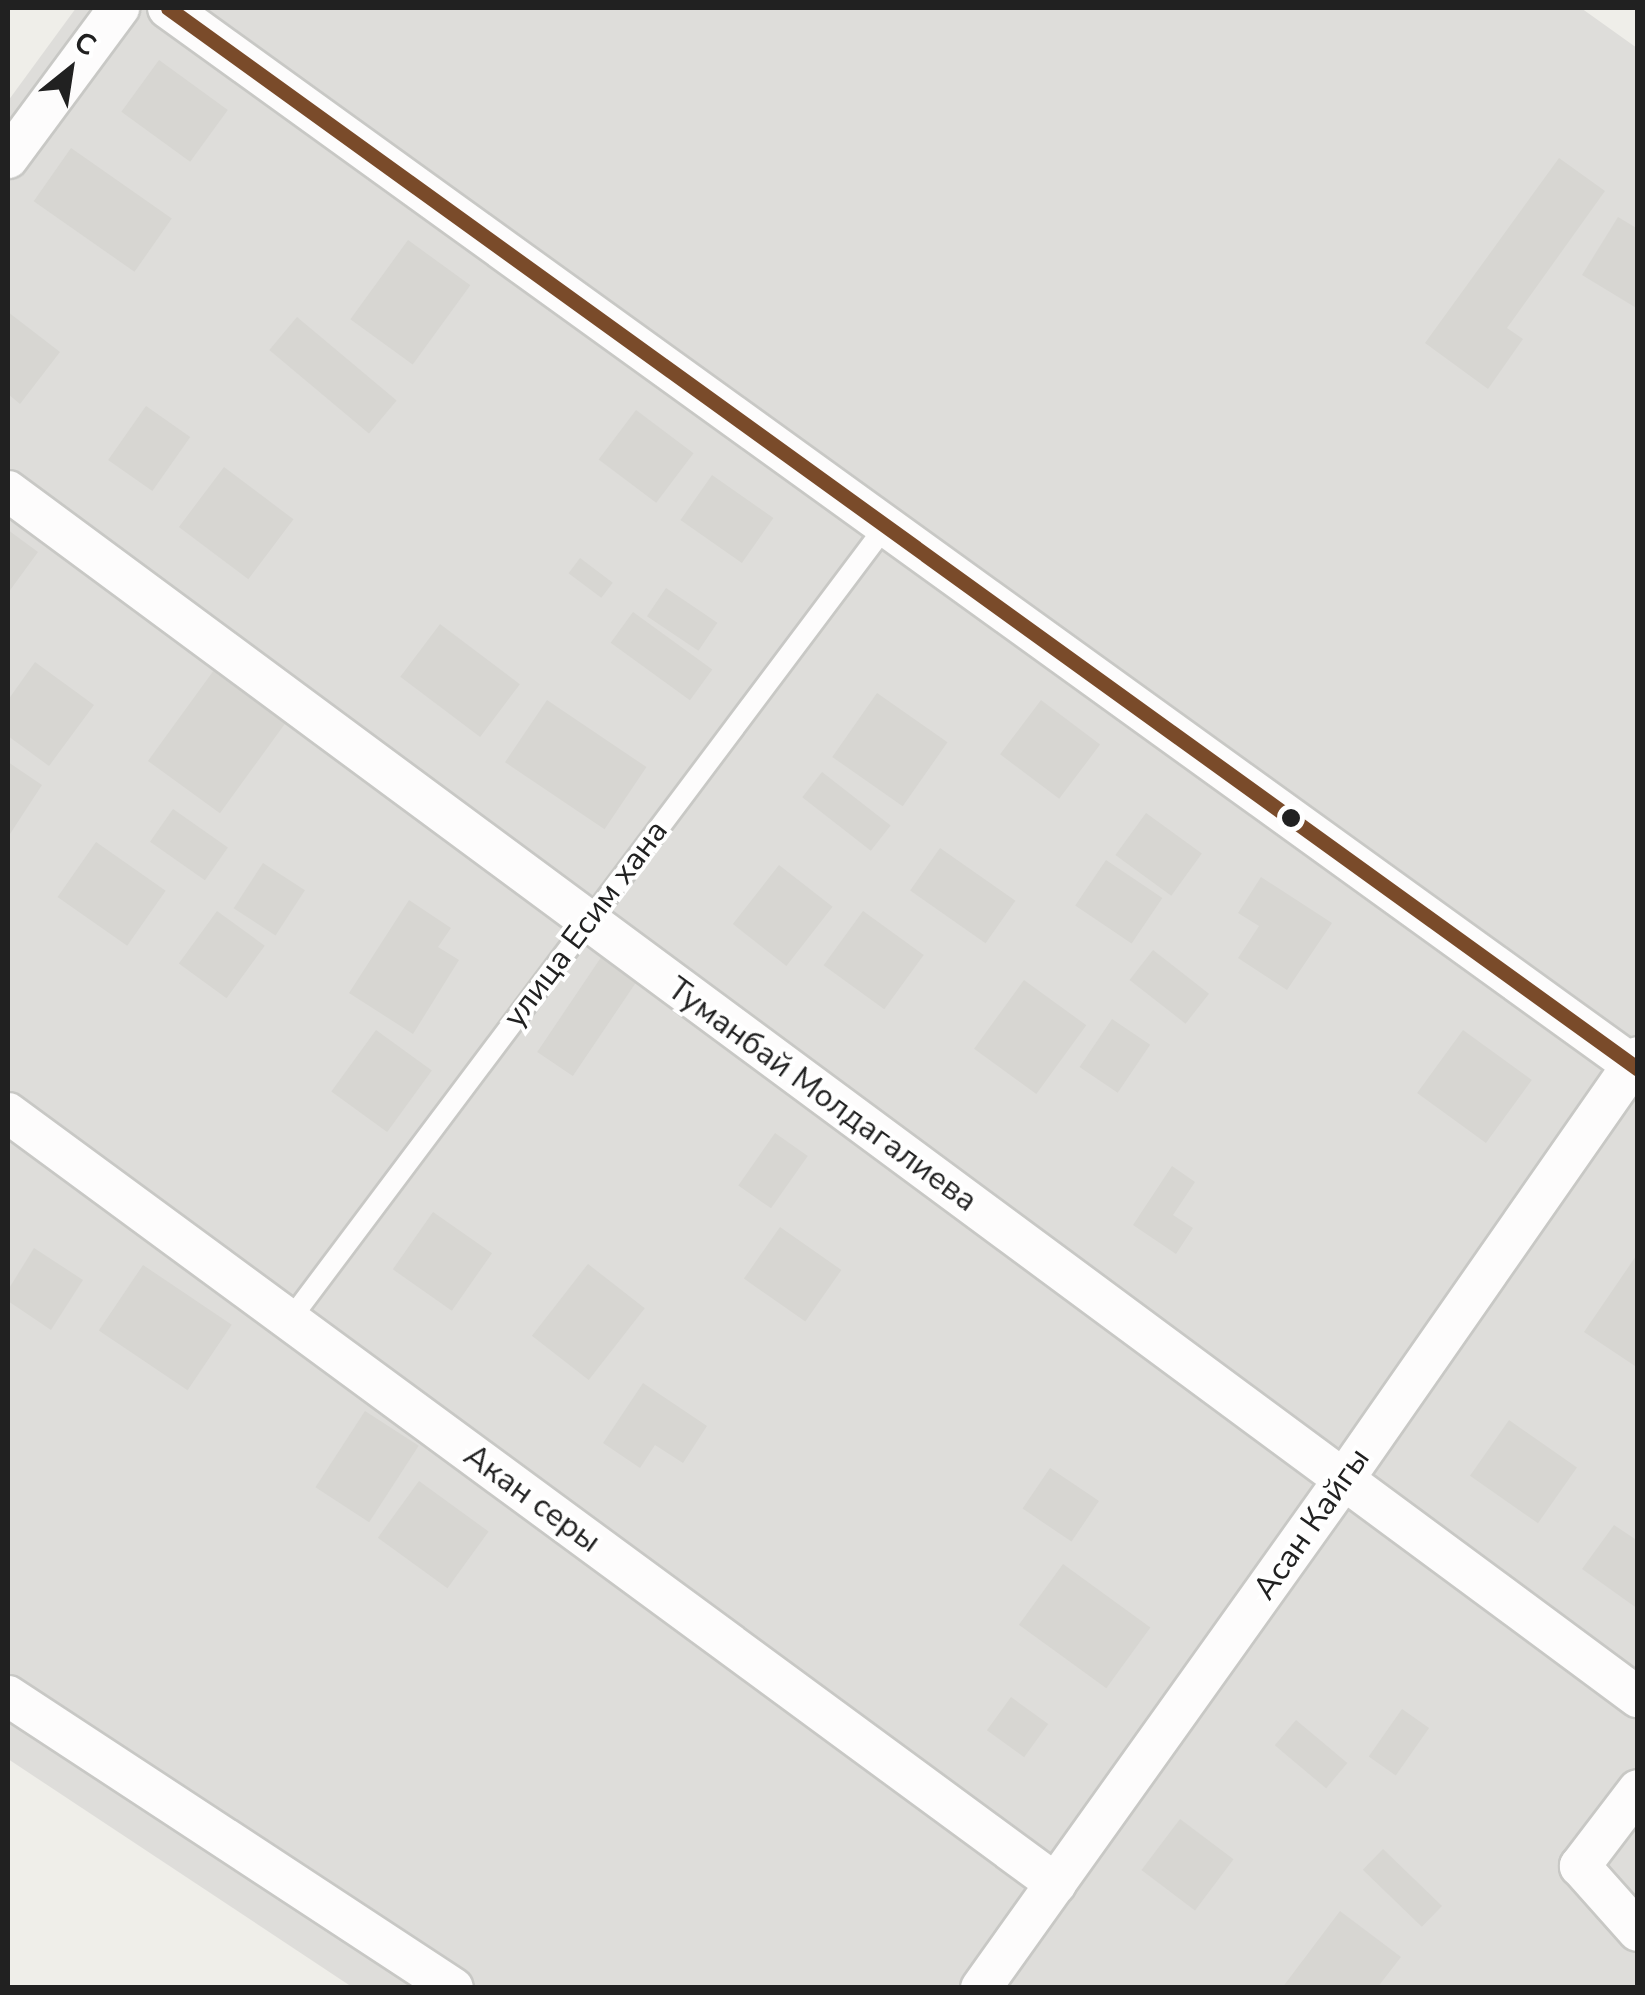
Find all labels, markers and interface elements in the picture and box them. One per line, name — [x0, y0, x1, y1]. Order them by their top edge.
north arrow — [20, 20, 120, 120]
text: С — [67, 23, 103, 65]
unlabelled marker — [1281, 808, 1301, 828]
street label: улица Есим хана — [496, 813, 676, 1035]
street label: Туманбай Молдагалиева — [660, 970, 984, 1220]
street label: Акан серы — [456, 1437, 608, 1561]
street label: Асан Кайгы — [1246, 1441, 1378, 1607]

